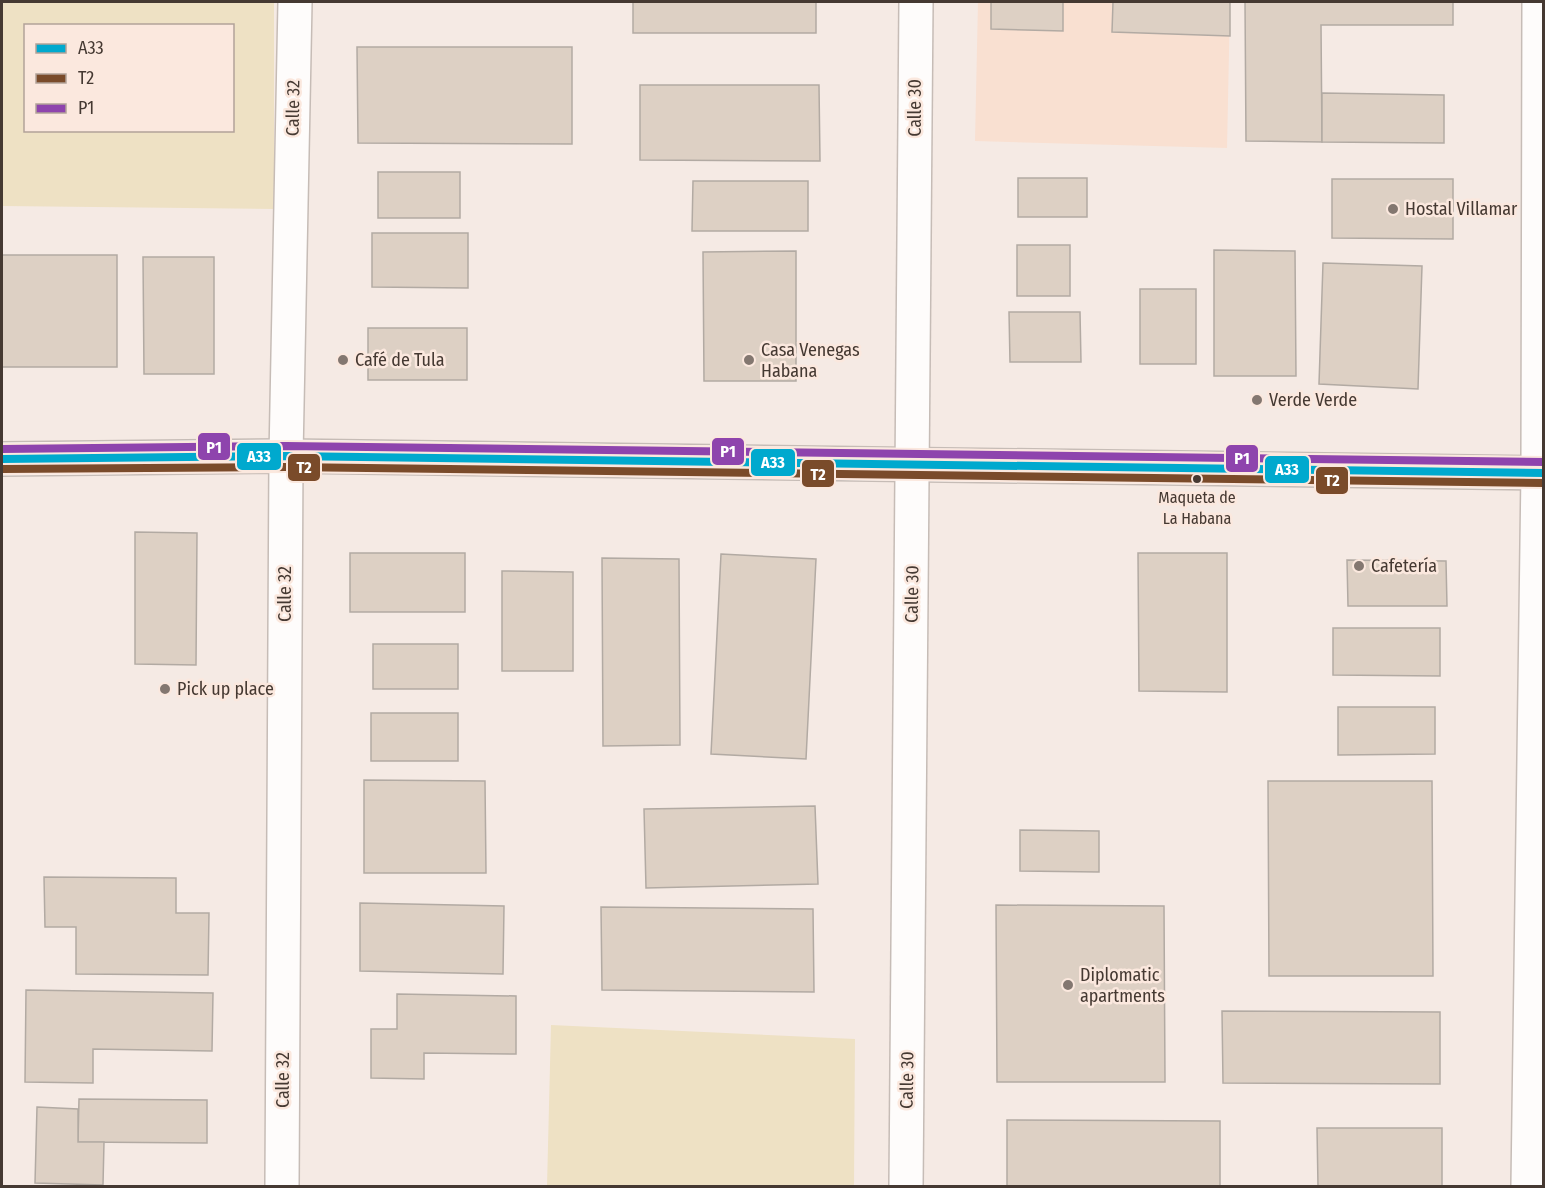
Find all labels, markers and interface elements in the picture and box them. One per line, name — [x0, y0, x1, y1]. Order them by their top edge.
legend — [24, 24, 234, 132]
text: A33 — [78, 37, 104, 59]
text: T2 — [78, 67, 94, 89]
street label: Calle 30 — [904, 79, 926, 137]
street label: Calle 32 — [282, 80, 304, 136]
text: P1 — [78, 97, 94, 119]
place label: Hostal Villamar — [1405, 198, 1518, 220]
marker: Hostal Villamar — [1386, 202, 1400, 216]
place label: Casa Venegas Habana — [761, 339, 860, 382]
place label: Café de Tula — [355, 349, 445, 371]
marker: Café de Tula — [336, 353, 350, 367]
marker: Casa Venegas Habana — [742, 353, 756, 367]
place label: Verde Verde — [1269, 389, 1357, 411]
marker: Verde Verde — [1250, 393, 1264, 407]
line badge: P1 — [197, 432, 231, 461]
line badge: P1 — [711, 437, 745, 466]
text: P1 — [206, 438, 222, 457]
line badge: A33 — [236, 442, 282, 471]
text: P1 — [720, 442, 736, 461]
line badge: P1 — [1225, 444, 1259, 473]
text: A33 — [246, 447, 271, 466]
line badge: A33 — [750, 448, 796, 477]
text: P1 — [1234, 449, 1250, 468]
line badge: T2 — [287, 453, 321, 482]
text: A33 — [760, 453, 785, 472]
line badge: A33 — [1264, 455, 1310, 484]
text: T2 — [296, 458, 312, 477]
line badge: T2 — [801, 459, 835, 488]
text: A33 — [1274, 460, 1299, 479]
text: T2 — [810, 465, 826, 484]
line badge: T2 — [1315, 466, 1349, 495]
text: T2 — [1324, 471, 1340, 490]
marker: Maqueta de La Habana — [1191, 473, 1203, 485]
place label: Maqueta de La Habana — [1158, 488, 1236, 528]
place label: Cafetería — [1371, 555, 1437, 577]
marker: Cafetería — [1352, 559, 1366, 573]
street label: Calle 30 — [900, 565, 924, 623]
street label: Calle 32 — [274, 566, 296, 622]
place label: Pick up place — [177, 678, 274, 700]
marker: Pick up place — [158, 682, 172, 696]
place label: Diplomatic apartments — [1080, 964, 1165, 1007]
marker: Diplomatic apartments — [1061, 978, 1075, 992]
street label: Calle 30 — [895, 1051, 919, 1109]
street label: Calle 32 — [272, 1052, 294, 1108]

